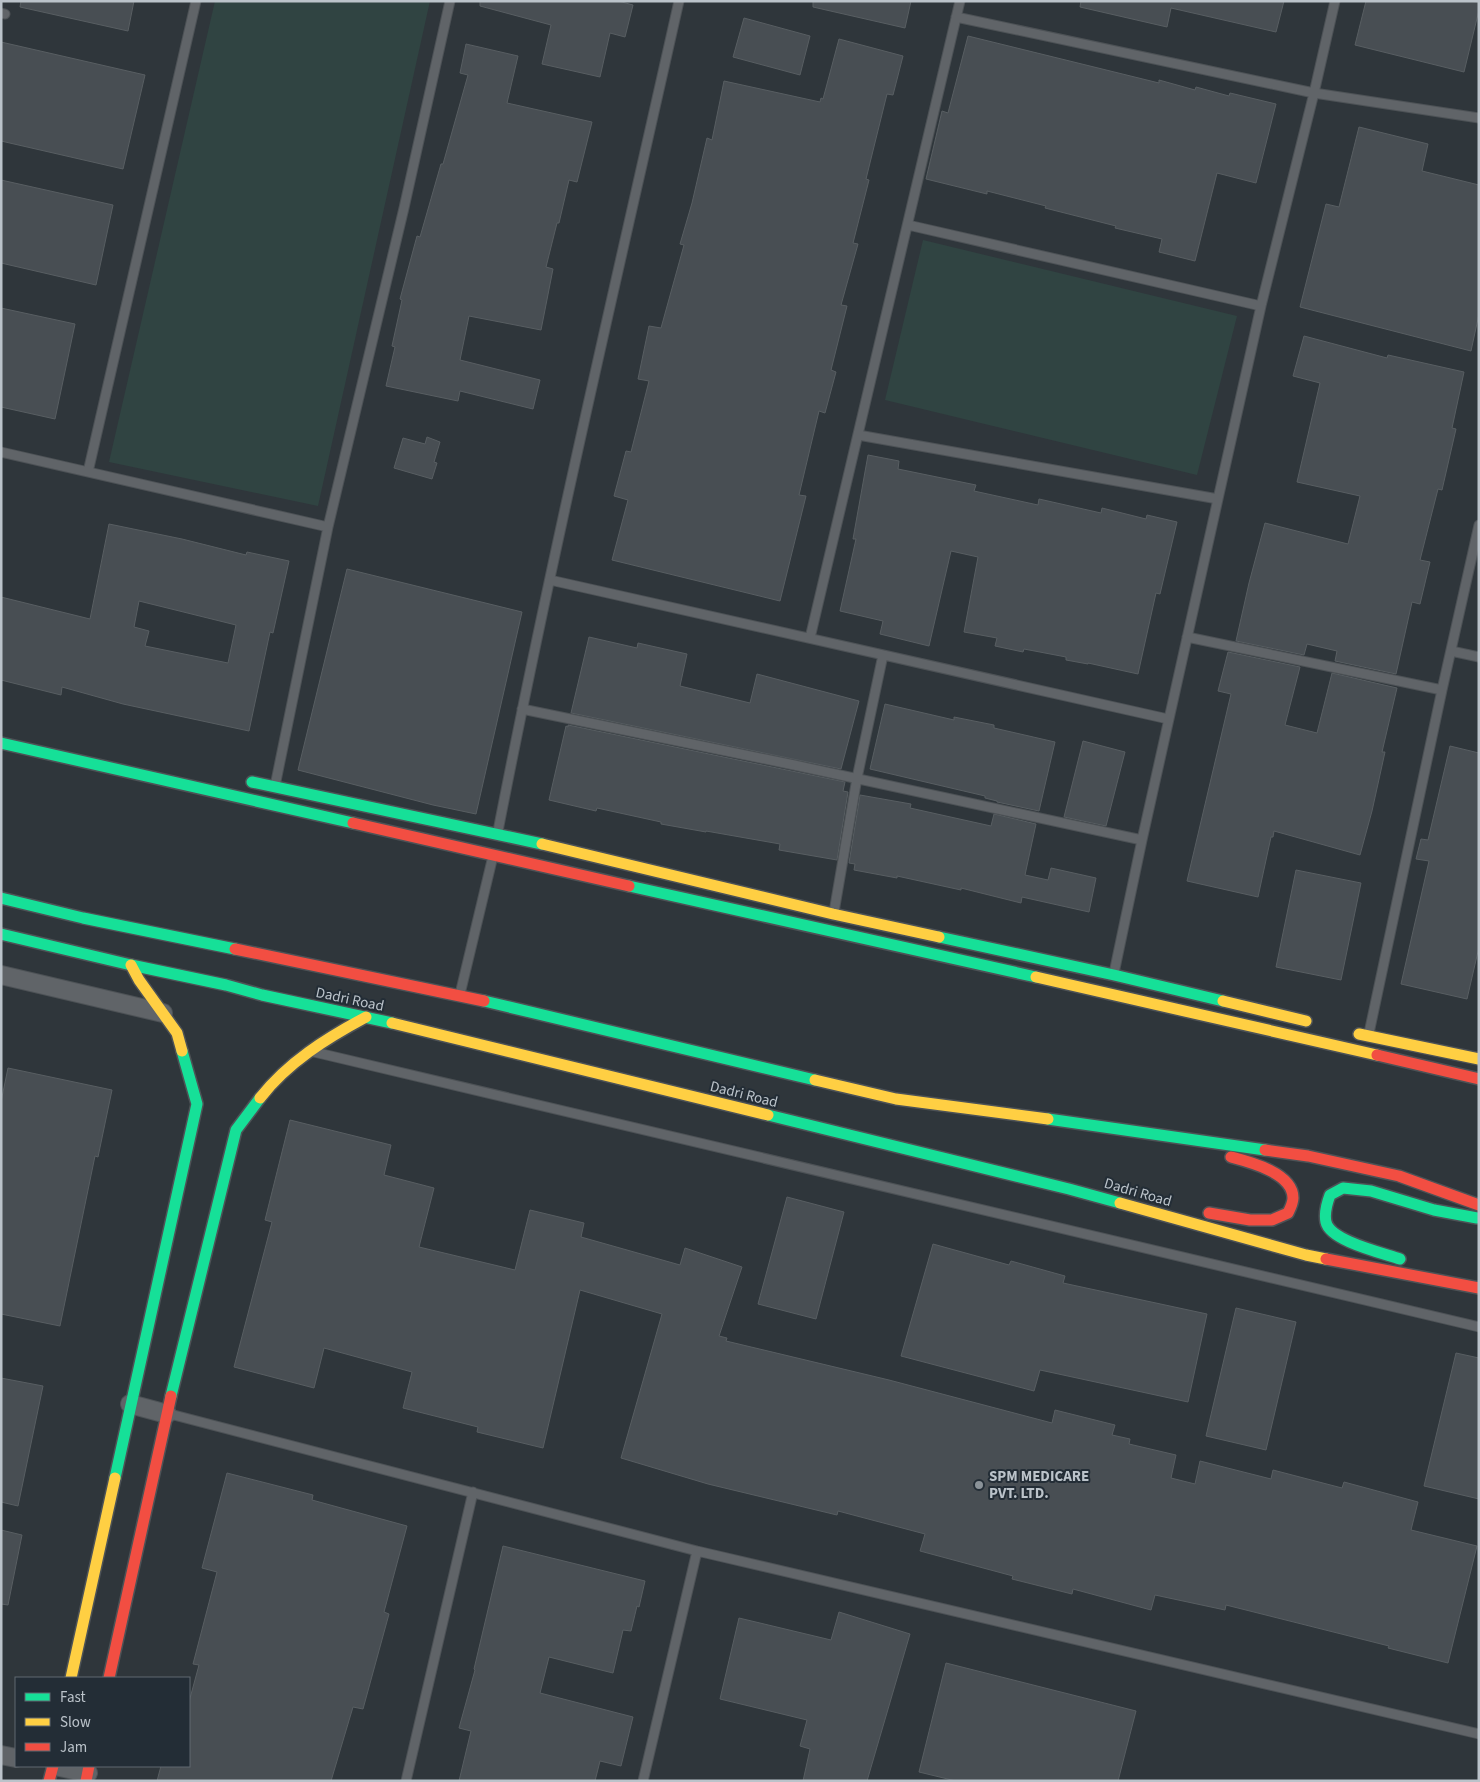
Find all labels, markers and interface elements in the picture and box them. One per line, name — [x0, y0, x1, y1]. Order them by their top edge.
street label: Dadri Road — [314, 982, 386, 1017]
street label: Dadri Road — [708, 1076, 780, 1113]
street label: Dadri Road — [1102, 1173, 1174, 1212]
place label: SPM MEDICARE PVT. LTD. — [989, 1466, 1089, 1504]
marker: SPM MEDICARE PVT. LTD. — [973, 1479, 985, 1491]
legend — [15, 1677, 190, 1767]
text: Fast — [60, 1687, 86, 1708]
text: Slow — [60, 1712, 91, 1733]
text: Jam — [60, 1737, 87, 1758]

